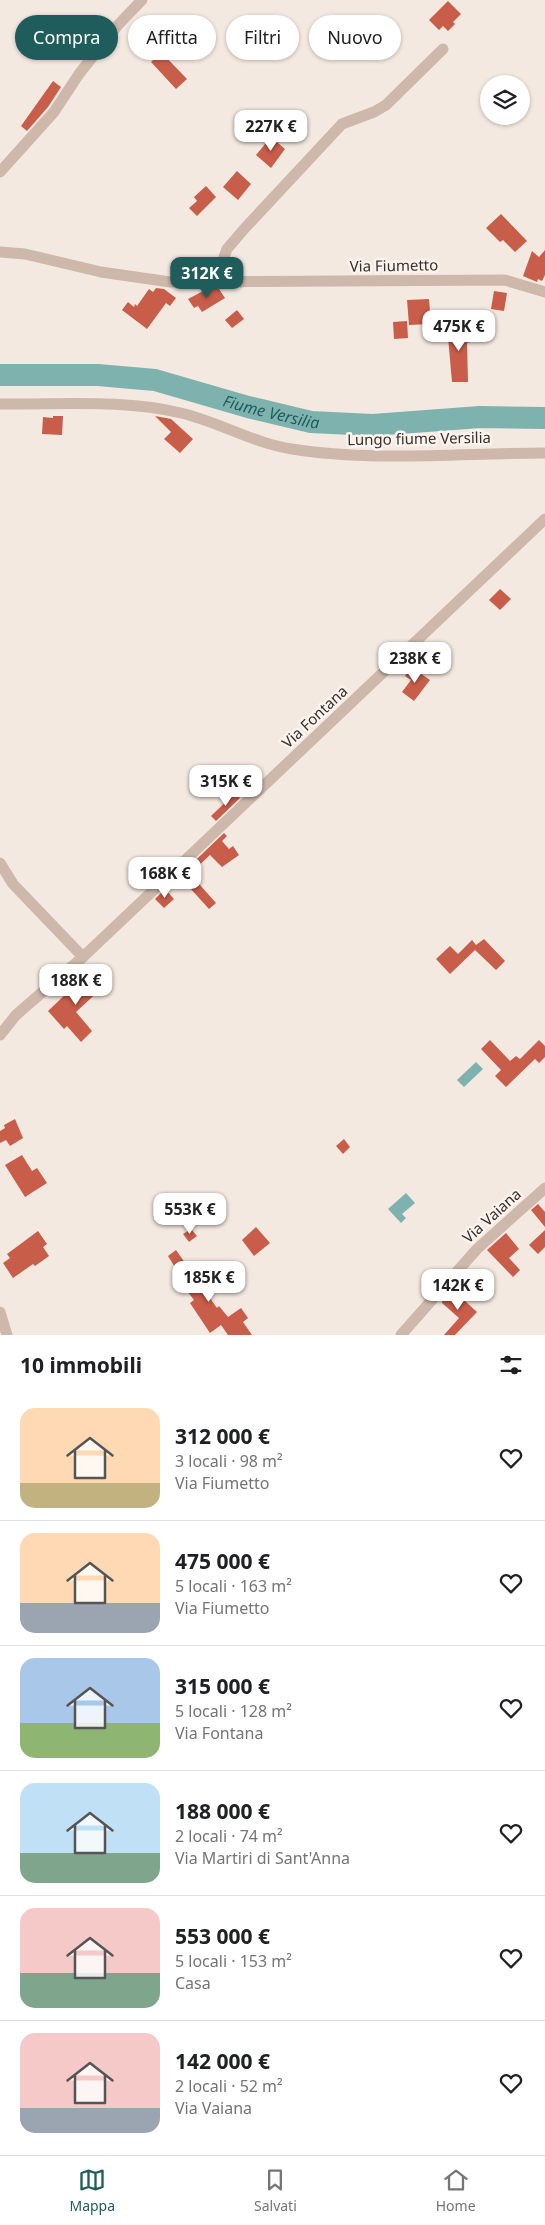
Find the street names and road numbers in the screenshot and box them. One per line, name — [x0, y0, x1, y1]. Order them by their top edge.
street label: Via Fiumetto — [350, 254, 438, 276]
street label: Lungo fiume Versilia — [347, 427, 491, 449]
street label: Via Fontana — [277, 681, 351, 752]
street label: Via Vaiana — [458, 1184, 525, 1247]

